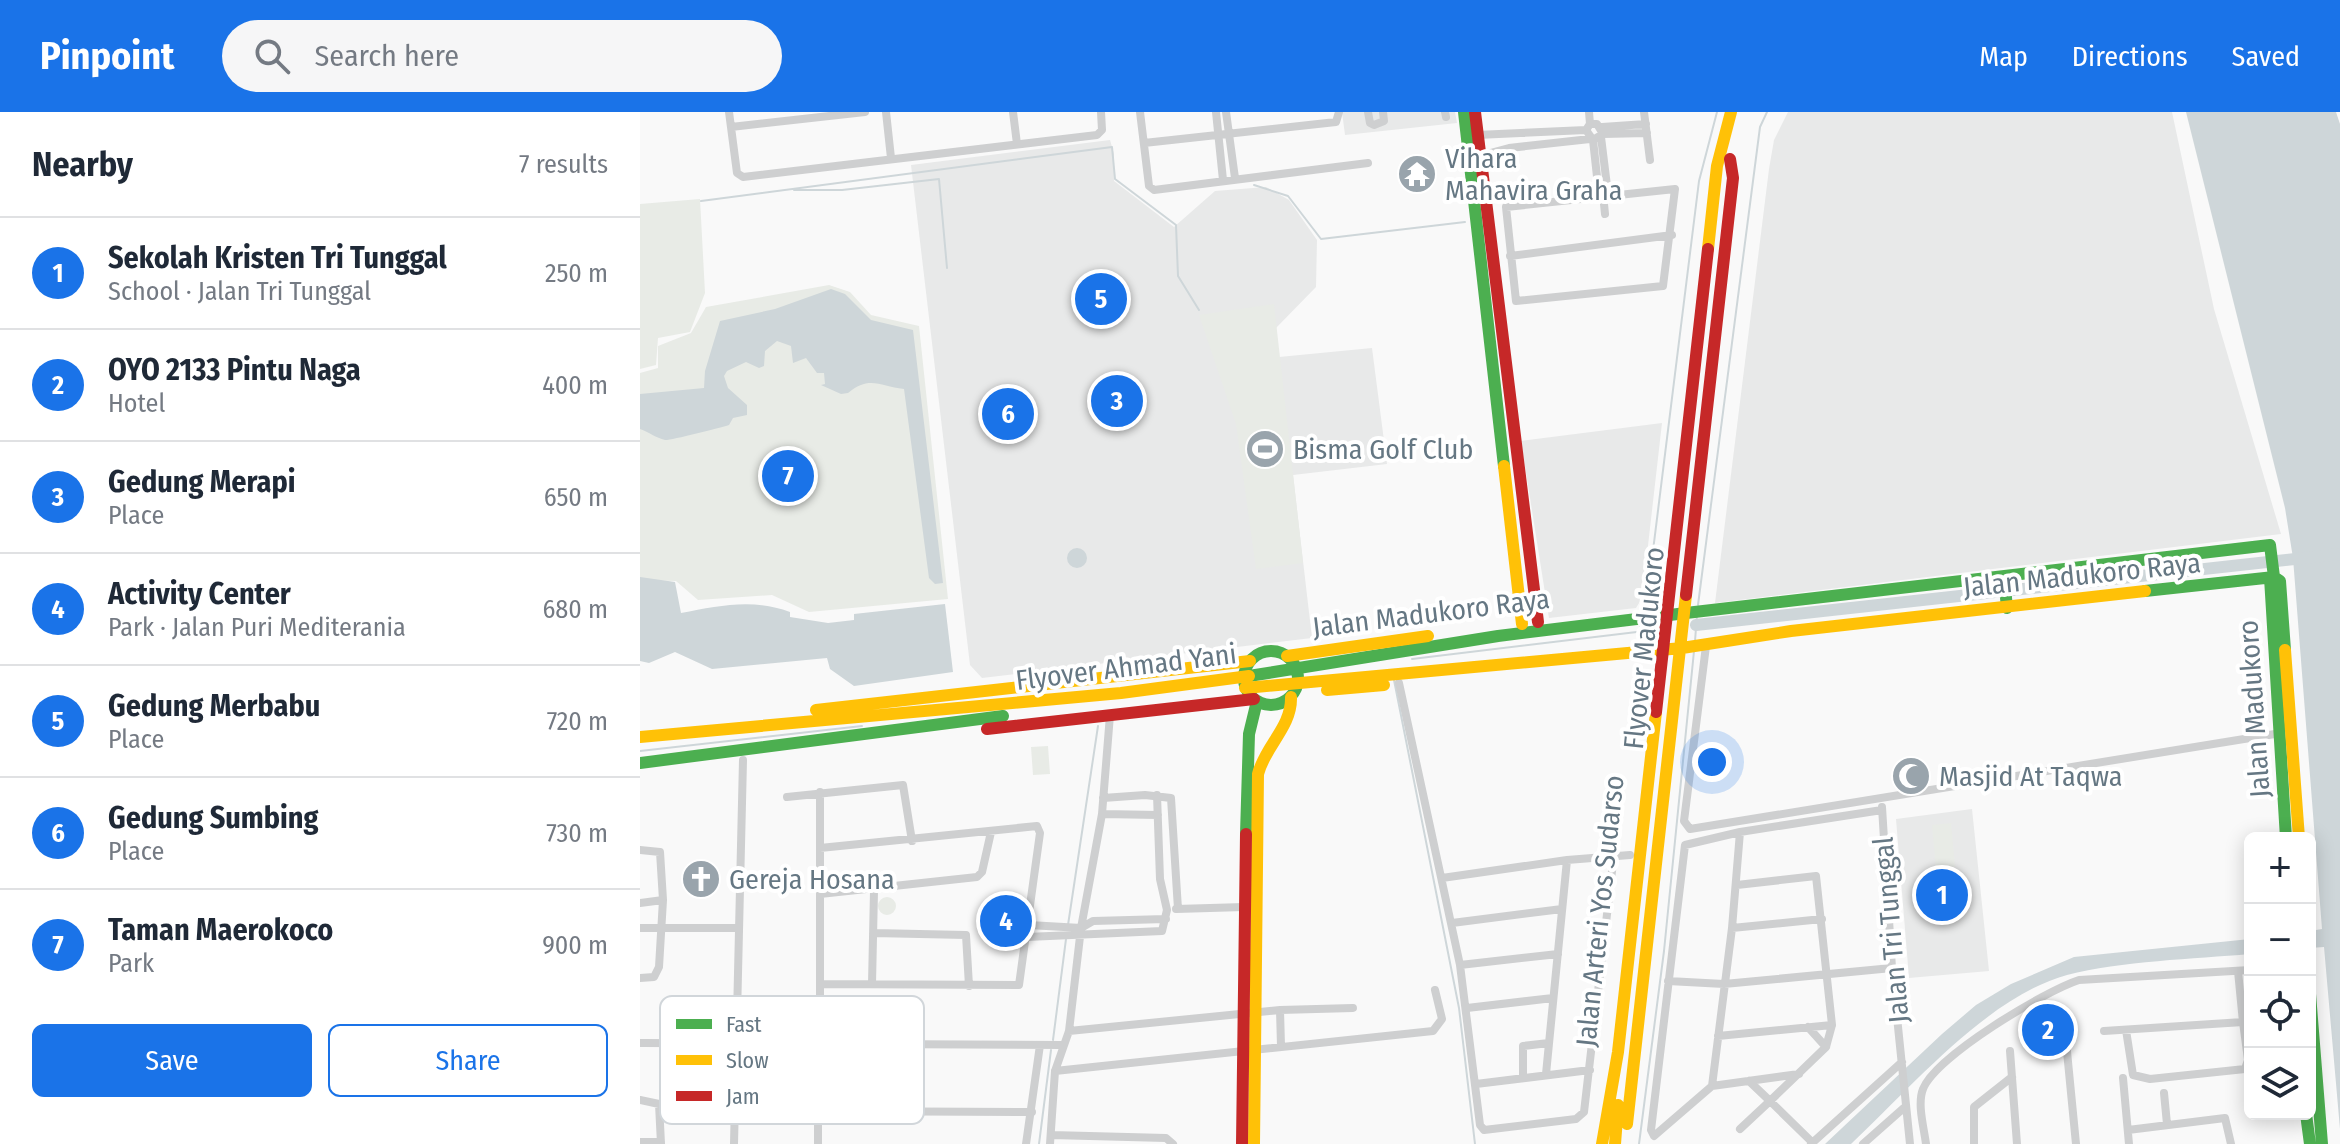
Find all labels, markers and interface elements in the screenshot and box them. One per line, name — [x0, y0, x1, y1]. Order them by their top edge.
search box — [222, 20, 782, 92]
text: Pinpoint — [40, 33, 174, 79]
icon: search — [250, 34, 294, 78]
text: Search here — [314, 38, 459, 74]
text: Map — [1979, 40, 2028, 73]
text: Directions — [2072, 40, 2188, 73]
text: Saved — [2232, 40, 2300, 73]
place label: Vihara Mahavira Graha — [1445, 142, 1623, 207]
text: Nearby — [32, 144, 133, 185]
text: 7 results — [519, 149, 608, 180]
temple icon: Vihara Mahavira Graha — [1396, 153, 1438, 195]
text: Sekolah Kristen Tri Tunggal — [108, 240, 447, 276]
text: 1 — [53, 258, 64, 289]
text: 250 m — [545, 258, 608, 289]
pin: 5 — [1075, 269, 1127, 329]
text: School · Jalan Tri Tunggal — [108, 276, 371, 307]
text: OYO 2133 Pintu Naga — [108, 352, 361, 388]
text: 2 — [52, 370, 64, 401]
text: 400 m — [542, 370, 608, 401]
pin: 3 — [1091, 371, 1143, 431]
pin: 6 — [982, 384, 1034, 444]
text: Hotel — [108, 388, 165, 419]
sports icon: Bisma Golf Club — [1244, 428, 1286, 470]
place label: Bisma Golf Club — [1293, 433, 1473, 466]
pin: 7 — [762, 446, 814, 506]
text: Gedung Merapi — [108, 464, 296, 500]
text: 3 — [52, 482, 64, 513]
text: 650 m — [544, 482, 608, 513]
text: Place — [108, 500, 164, 531]
street label: Flyover Madukoro — [1617, 545, 1671, 751]
street label: Jalan Madukoro Raya — [1962, 546, 2202, 604]
text: Activity Center — [108, 576, 291, 612]
street label: Jalan Madukoro Raya — [1311, 582, 1551, 644]
text: 4 — [51, 594, 65, 625]
text: 680 m — [542, 594, 608, 625]
text: Park · Jalan Puri Mediterania — [108, 612, 406, 643]
street label: Jalan Madukoro — [2231, 619, 2277, 799]
street label: Flyover Ahmad Yani — [1014, 637, 1238, 697]
text: Gedung Merbabu — [108, 688, 320, 724]
text: 5 — [52, 706, 64, 737]
text: 720 m — [547, 706, 608, 737]
text: Place — [108, 724, 164, 755]
your location — [1692, 742, 1732, 782]
mosque icon: Masjid At Taqwa — [1890, 755, 1932, 797]
place label: Masjid At Taqwa — [1939, 760, 2123, 793]
street label: Jalan Arteri Yos Sudarso — [1569, 774, 1631, 1048]
text: Gedung Sumbing — [108, 800, 318, 836]
text: 6 — [51, 818, 65, 849]
text: 730 m — [546, 818, 608, 849]
map controls — [2244, 832, 2316, 1120]
button: + — [2244, 832, 2316, 904]
text: Place — [108, 836, 164, 867]
street label: Jalan Tri Tunggal — [1866, 836, 1916, 1024]
church icon: Gereja Hosana — [680, 858, 722, 900]
place label: Gereja Hosana — [729, 863, 895, 896]
pin: 1 — [1916, 865, 1968, 925]
pin: 4 — [980, 891, 1032, 951]
button: − — [2244, 904, 2316, 976]
text: Taman Maerokoco — [108, 912, 333, 948]
text: 7 — [52, 930, 64, 961]
text: 900 m — [542, 930, 608, 961]
text: Park — [108, 948, 154, 979]
button: locate — [2244, 976, 2316, 1048]
legend — [660, 996, 924, 1124]
pin: 2 — [2022, 1000, 2074, 1060]
text: Fast — [726, 1011, 762, 1038]
button: Save — [32, 1024, 312, 1097]
button: Share — [328, 1024, 608, 1097]
text: Slow — [726, 1047, 769, 1074]
button: layers — [2244, 1048, 2316, 1120]
text: Jam — [726, 1083, 760, 1110]

